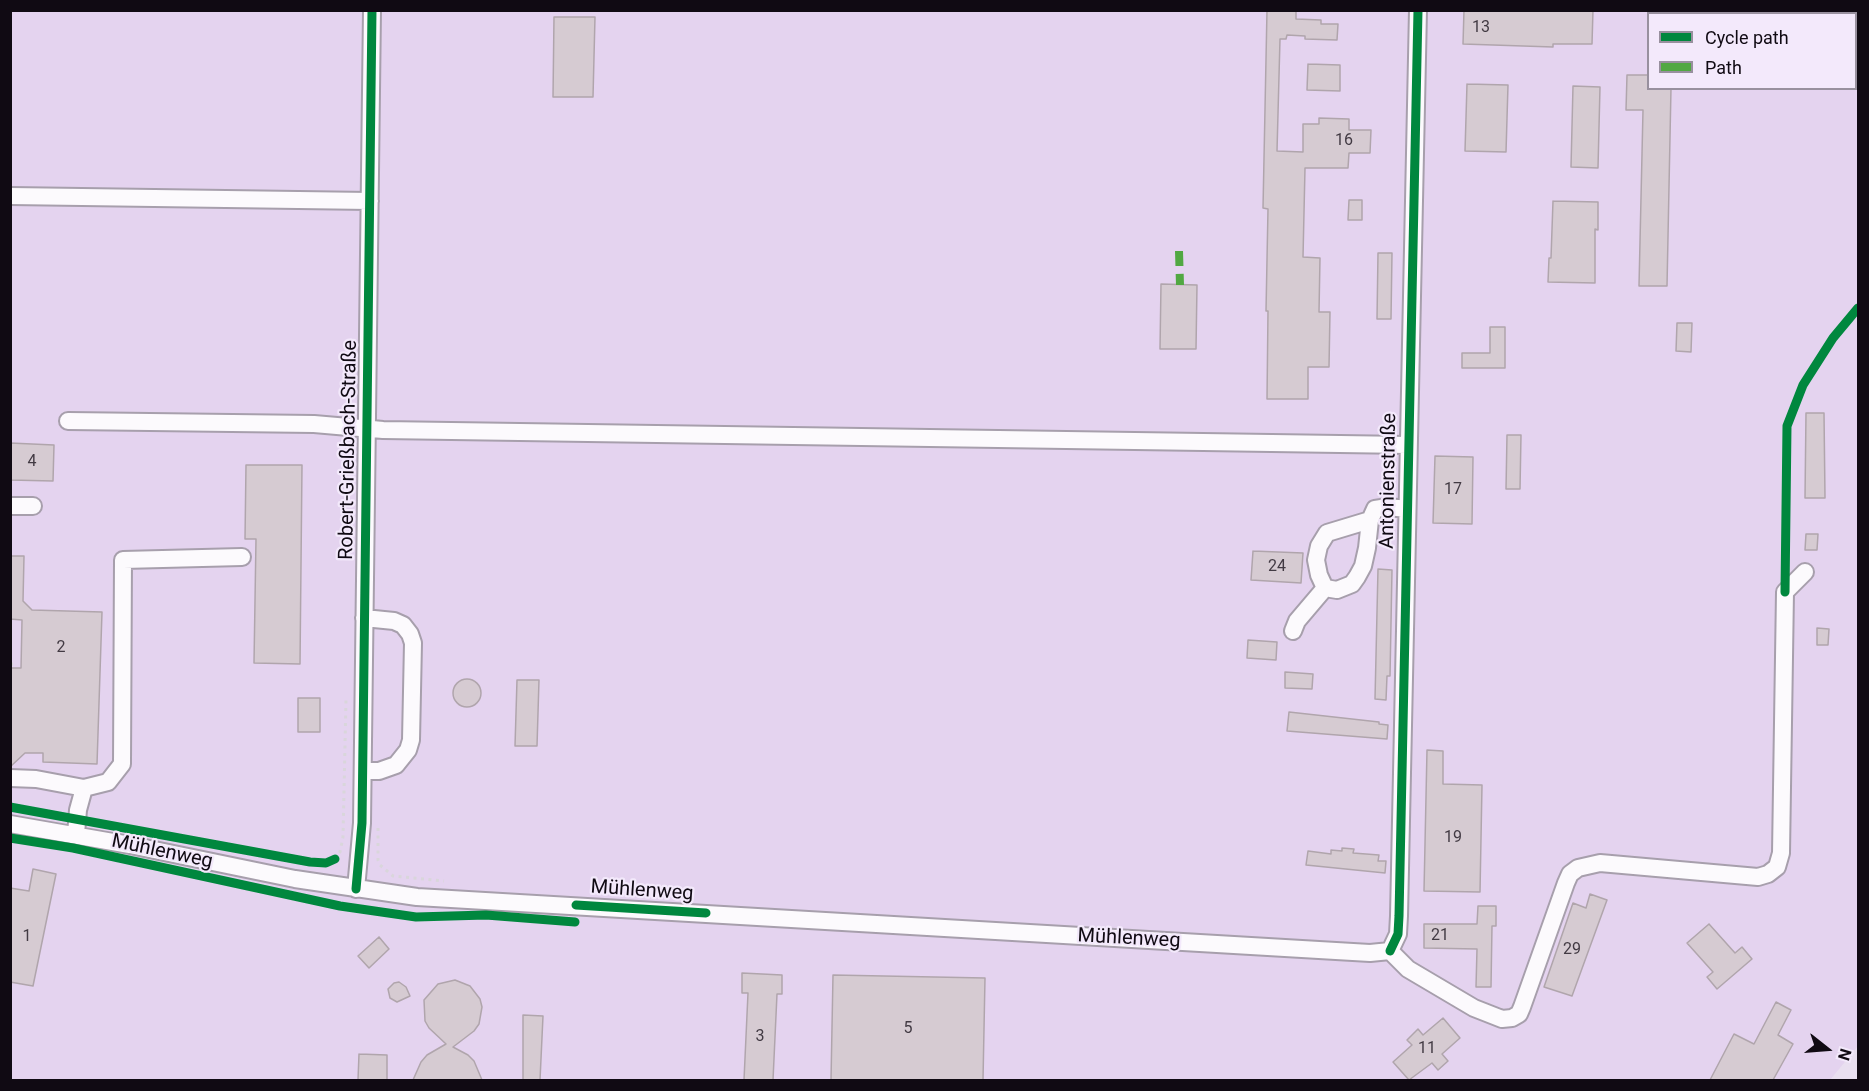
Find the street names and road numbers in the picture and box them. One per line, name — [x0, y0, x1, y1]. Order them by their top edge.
street label: Robert-Grießbach-Straße — [335, 340, 363, 560]
street label: Antonienstraße — [1376, 413, 1402, 549]
street label: Mühlenweg — [109, 830, 215, 874]
street label: Mühlenweg — [590, 875, 694, 907]
street label: Mühlenweg — [1077, 924, 1181, 954]

